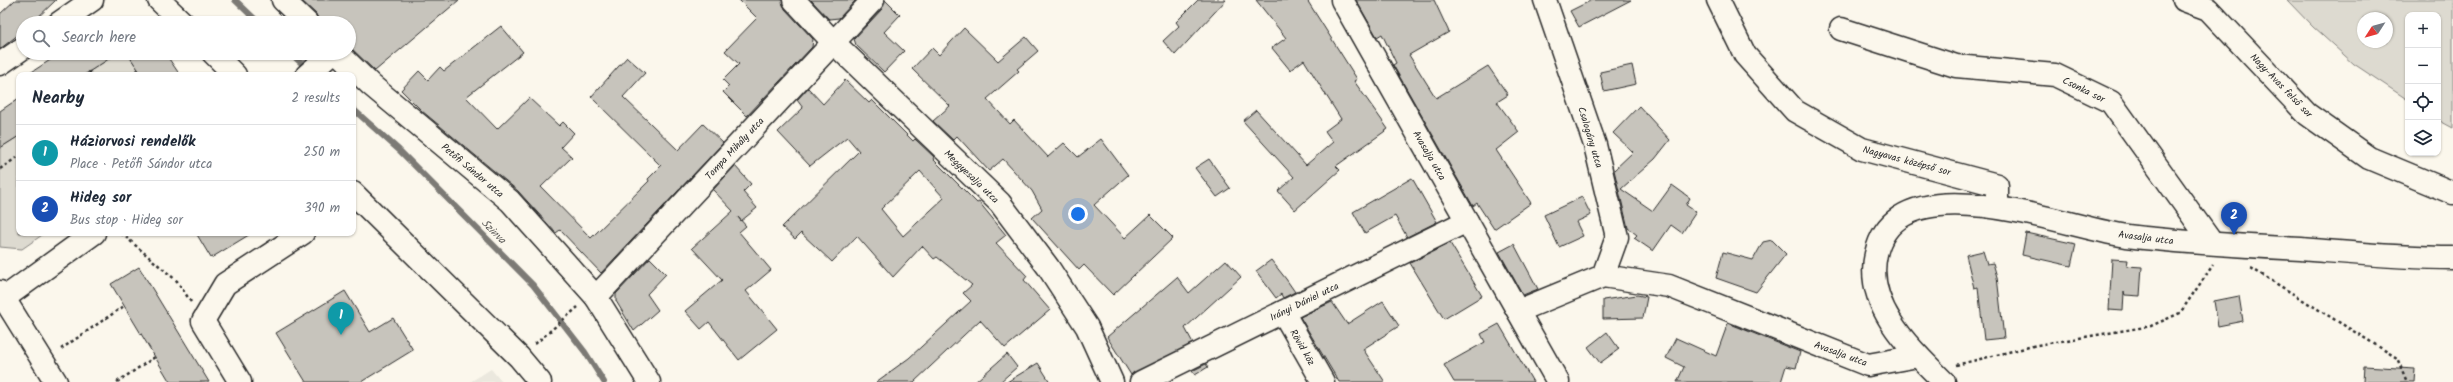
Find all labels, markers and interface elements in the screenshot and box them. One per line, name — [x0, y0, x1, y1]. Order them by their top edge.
north arrow — [2357, 12, 2393, 48]
map controls — [2405, 12, 2441, 156]
button: + — [2405, 12, 2441, 48]
search box — [16, 16, 356, 60]
text: Search here — [62, 26, 136, 50]
icon: search — [30, 27, 52, 49]
button: − — [2405, 48, 2441, 84]
street label: Nagy-Avas felső sor — [2246, 50, 2317, 122]
street label: Csonka sor — [2060, 73, 2108, 107]
button: locate — [2405, 84, 2441, 120]
text: Nearby — [32, 85, 84, 112]
text: 2 results — [292, 88, 340, 109]
street label: Csalogány utca — [1573, 105, 1607, 170]
street label: Tompa Mihály utca — [701, 114, 768, 184]
button: layers — [2405, 120, 2441, 156]
street label: Avasalja utca — [1408, 127, 1450, 184]
text: Háziorvosi rendelők — [70, 130, 195, 154]
street label: Petőfi Sándor utca — [437, 140, 507, 202]
text: 1 — [43, 142, 47, 163]
text: 250 m — [303, 142, 340, 163]
street label: Nagyavas középső sor — [1861, 142, 1953, 181]
street label: Meggyesalja utca — [940, 146, 1003, 208]
text: Place · Petőfi Sándor utca — [70, 154, 212, 175]
text: Hideg sor — [70, 186, 131, 210]
text: 2 — [41, 198, 49, 219]
text: 390 m — [304, 198, 340, 219]
pin: 2 — [2221, 202, 2247, 235]
your location — [1068, 204, 1088, 224]
text: Bus stop · Hideg sor — [70, 210, 183, 231]
water label: Szinva — [477, 215, 510, 249]
street label: Avasalja utca — [2117, 227, 2175, 249]
street label: Irányi Dániel utca — [1267, 278, 1342, 326]
pin: 1 — [328, 302, 354, 335]
street label: Rövid köz — [1285, 326, 1319, 369]
street label: Avasalja utca — [1812, 337, 1870, 371]

